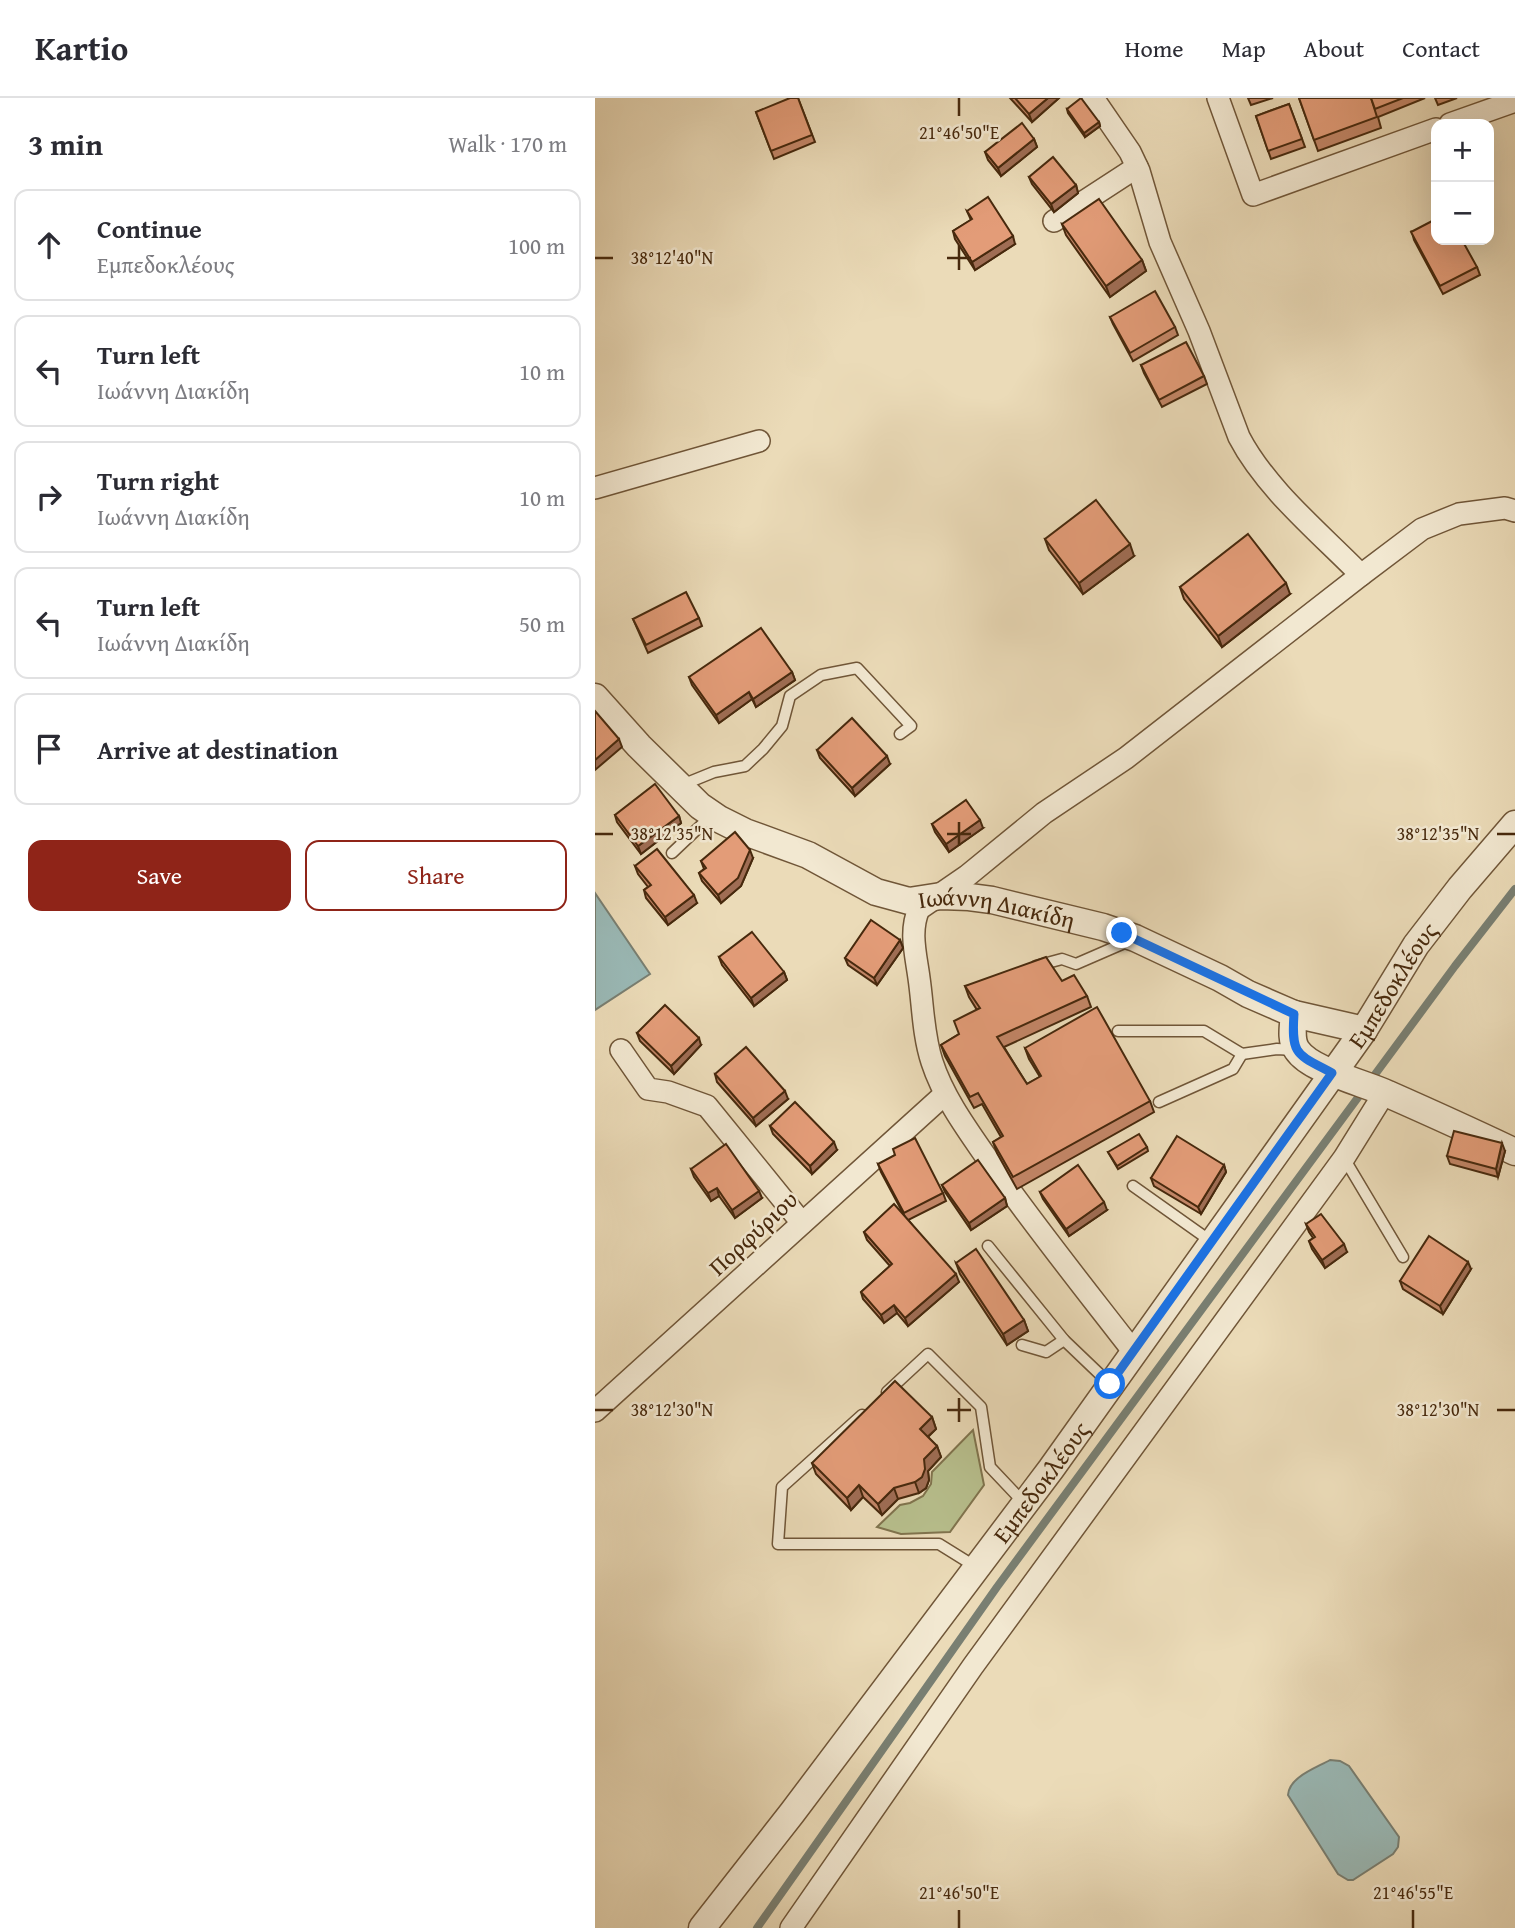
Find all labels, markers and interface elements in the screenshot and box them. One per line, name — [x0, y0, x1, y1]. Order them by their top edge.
text: Kartio — [35, 24, 128, 72]
text: Home — [1125, 31, 1184, 66]
text: Map — [1222, 31, 1266, 66]
text: About — [1304, 31, 1364, 66]
text: Contact — [1402, 31, 1480, 66]
text: 21°46'50"E — [919, 119, 999, 146]
map controls — [1431, 119, 1494, 245]
button: + — [1431, 119, 1494, 182]
text: 3 min — [28, 122, 103, 166]
text: Walk · 170 m — [448, 127, 567, 160]
button: − — [1431, 182, 1494, 245]
text: Continue — [97, 209, 202, 248]
icon: ahead — [30, 226, 68, 264]
text: 100 m — [508, 229, 565, 262]
text: 38°12'40"N — [631, 244, 714, 271]
text: Εμπεδοκλέους — [97, 248, 235, 281]
text: Turn left — [97, 335, 200, 374]
icon: left — [30, 352, 68, 390]
text: 10 m — [519, 355, 565, 388]
text: Ιωάννη Διακίδη — [97, 374, 250, 407]
text: Turn right — [97, 461, 219, 500]
icon: right — [30, 478, 68, 516]
text: 10 m — [519, 481, 565, 514]
text: Ιωάννη Διακίδη — [97, 500, 250, 533]
text: Turn left — [97, 587, 200, 626]
icon: left — [30, 604, 68, 642]
text: 50 m — [519, 607, 565, 640]
text: Ιωάννη Διακίδη — [97, 626, 250, 659]
icon: arrive — [30, 730, 68, 768]
text: Arrive at destination — [97, 730, 338, 769]
text: 38°12'35"N — [631, 820, 714, 847]
text: 38°12'35"N — [1397, 820, 1480, 847]
button: Save — [28, 840, 291, 911]
button: Share — [305, 840, 567, 911]
street label: Ιωάννη Διακίδη — [915, 878, 1079, 937]
street label: Εμπεδοκλέους — [1339, 914, 1445, 1055]
route end — [1106, 917, 1137, 948]
street label: Πορφύριου — [700, 1182, 806, 1284]
route start — [1094, 1368, 1125, 1399]
text: 38°12'30"N — [631, 1396, 714, 1423]
text: 38°12'30"N — [1397, 1396, 1480, 1423]
street label: Εμπεδοκλέους — [984, 1414, 1097, 1550]
text: 21°46'50"E — [919, 1879, 999, 1906]
text: 21°46'55"E — [1373, 1879, 1453, 1906]

